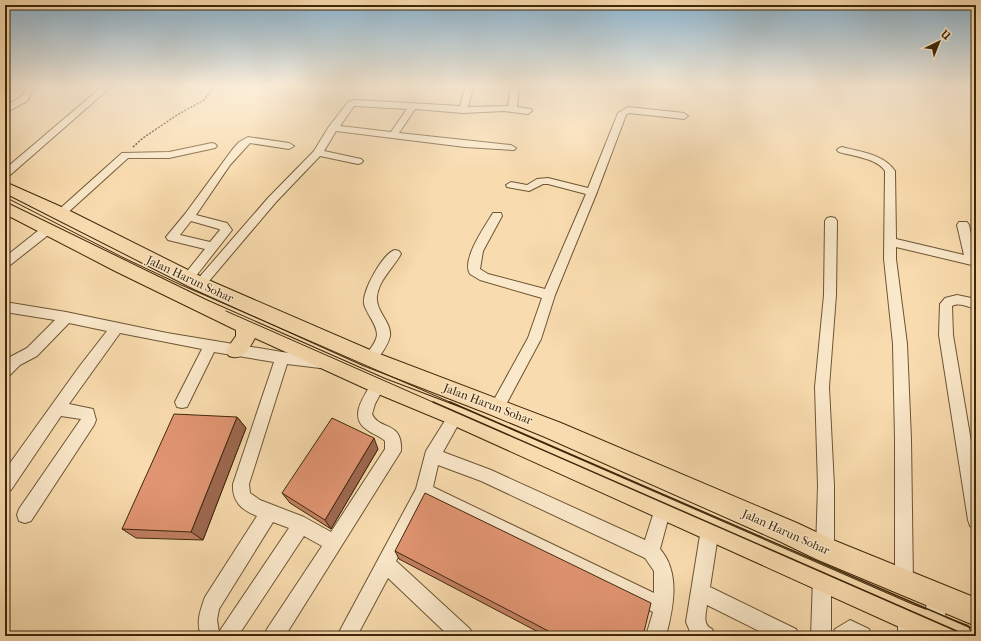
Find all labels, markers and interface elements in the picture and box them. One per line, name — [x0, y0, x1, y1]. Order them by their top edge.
north arrow — [919, 22, 959, 62]
text: U — [937, 27, 953, 43]
street label: Jalan Harun Sohar — [143, 252, 237, 306]
street label: Jalan Harun Sohar — [441, 380, 535, 428]
street label: Jalan Harun Sohar — [739, 506, 833, 558]

